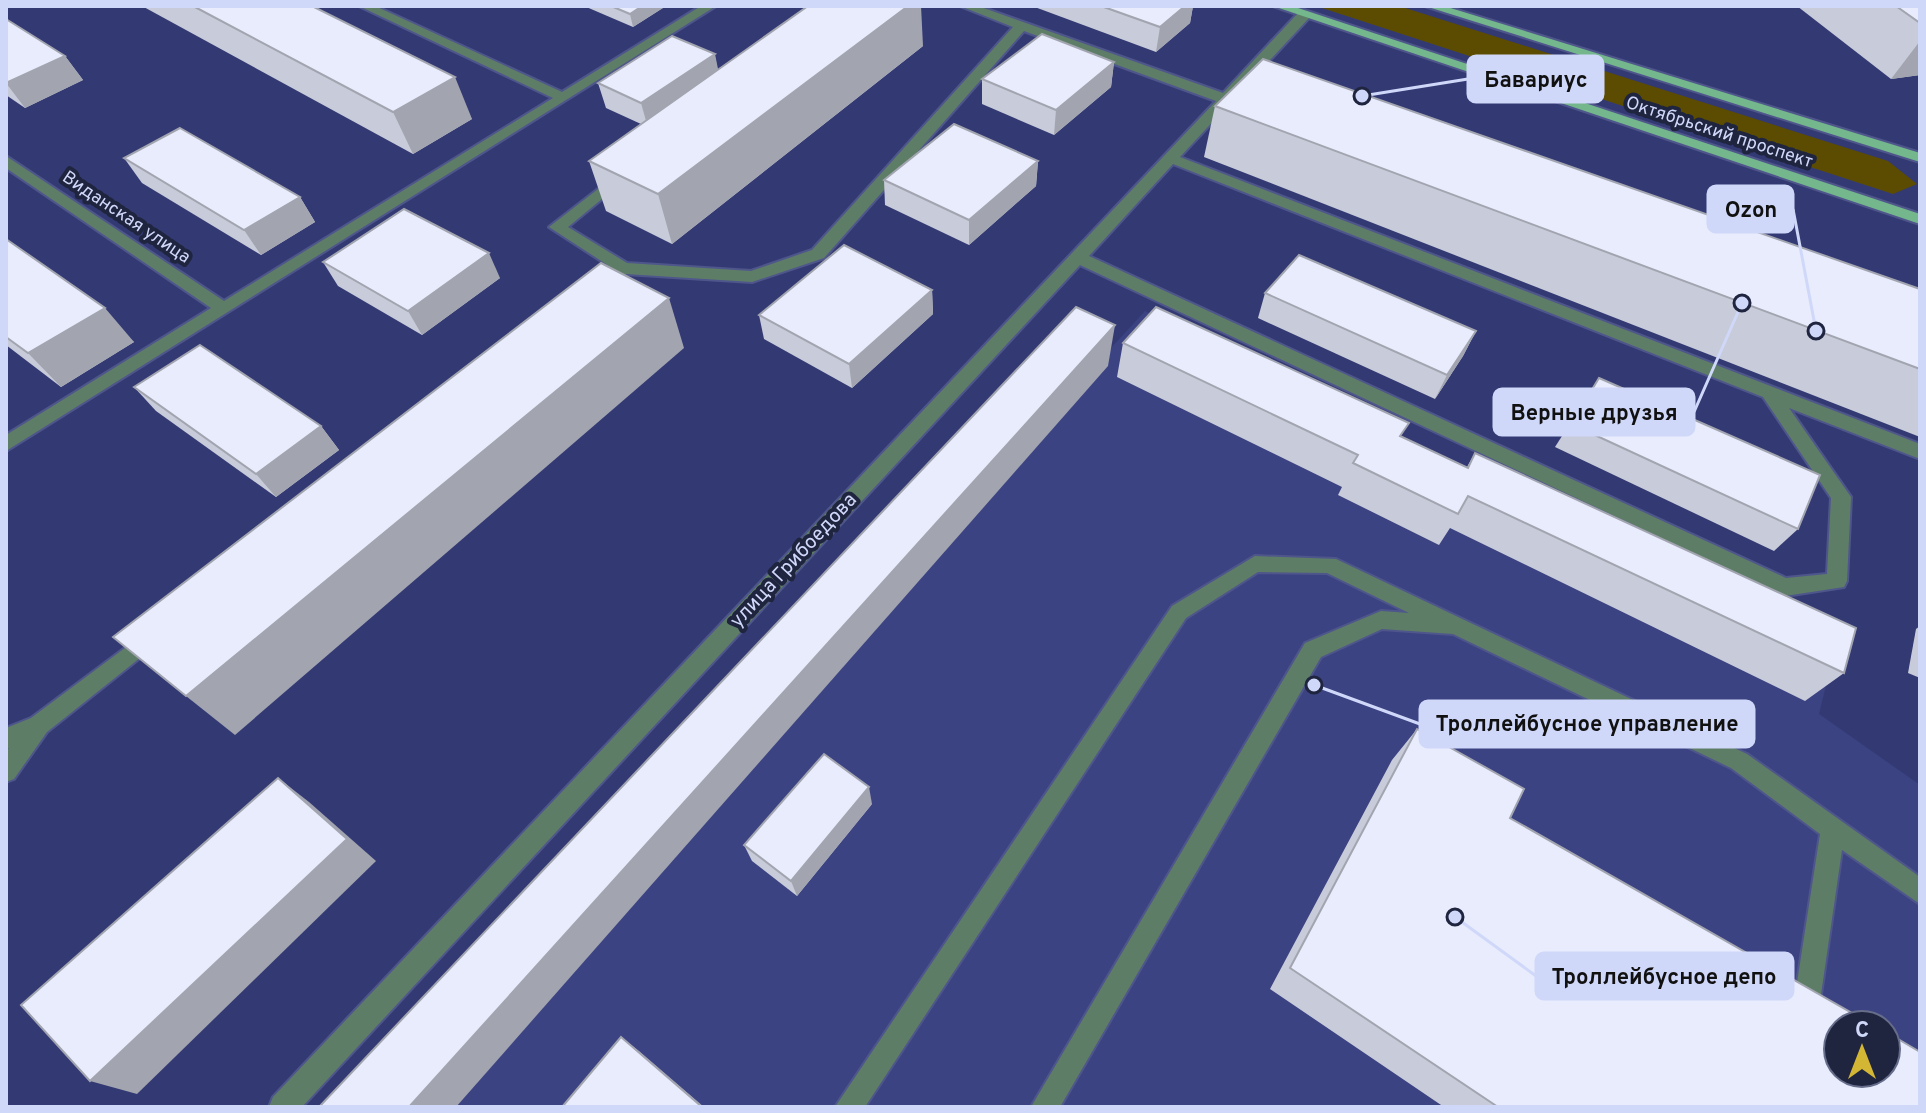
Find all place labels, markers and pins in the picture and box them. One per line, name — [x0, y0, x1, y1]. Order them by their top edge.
callout: Бавариус — [1468, 56, 1603, 102]
callout: Ozon — [1708, 186, 1793, 232]
callout: Верные друзья — [1494, 389, 1694, 435]
callout: Троллейбусное управление — [1420, 701, 1754, 747]
callout: Троллейбусное депо — [1536, 953, 1793, 999]

